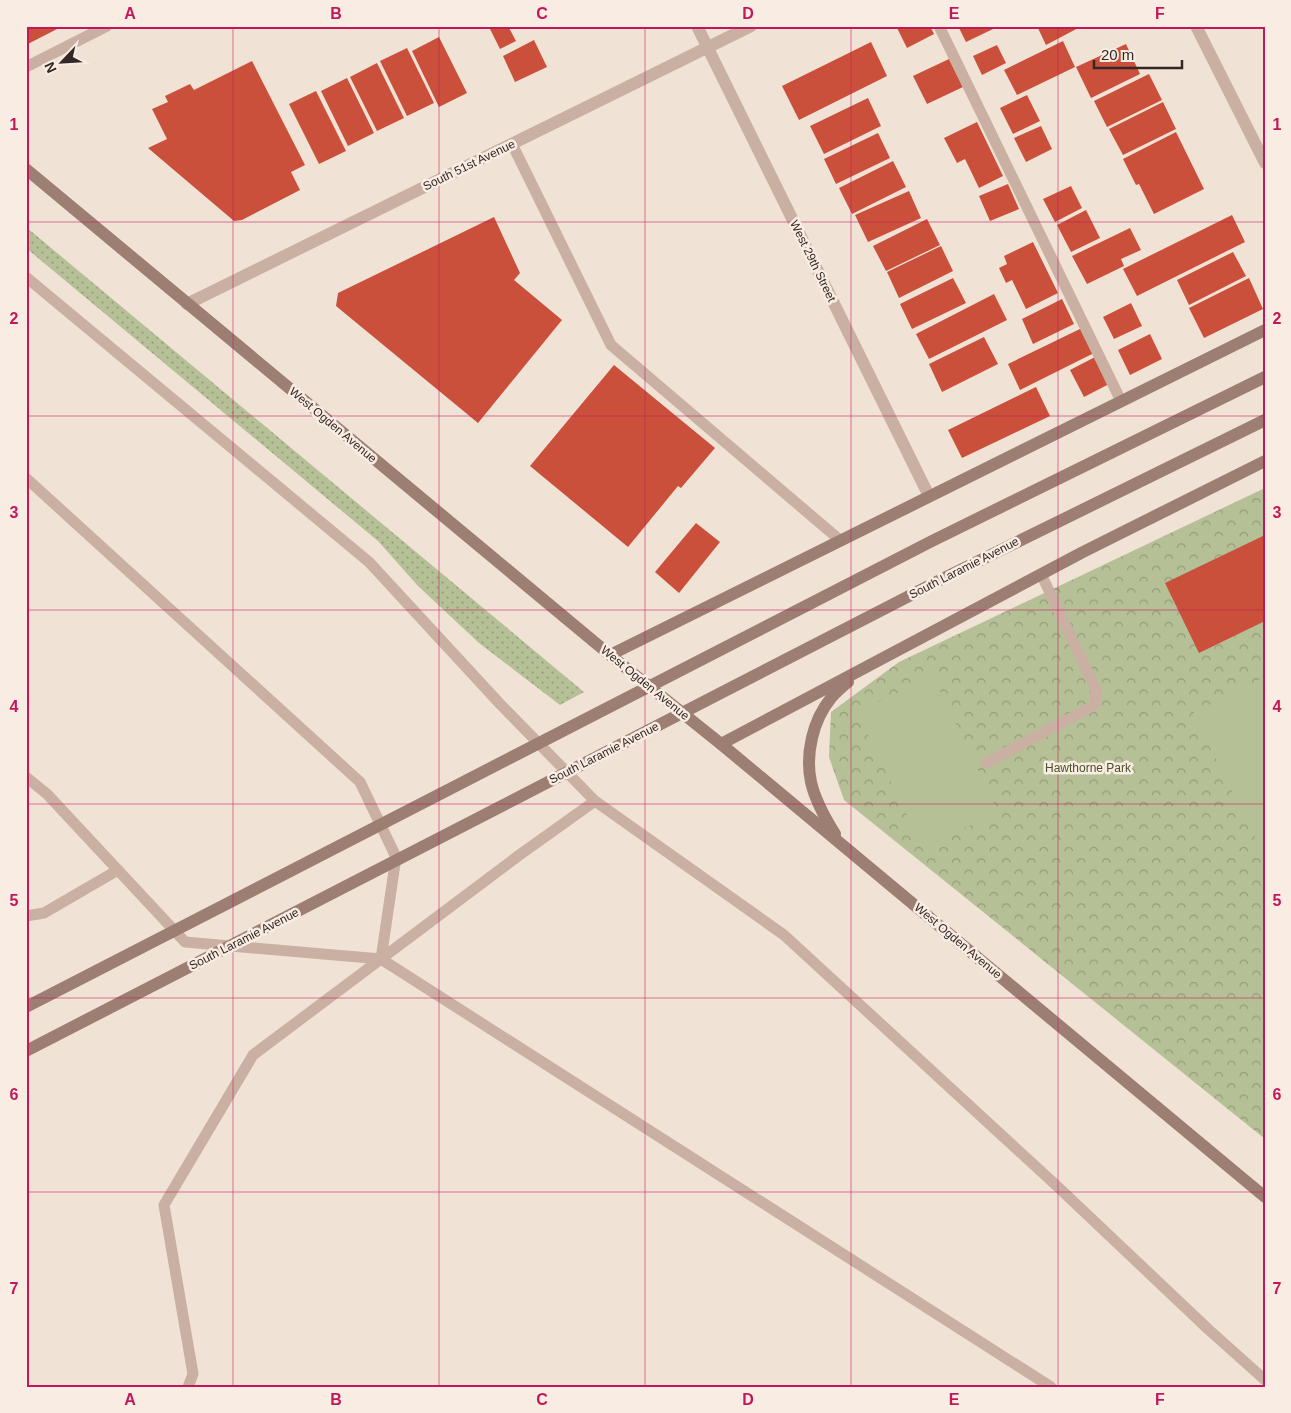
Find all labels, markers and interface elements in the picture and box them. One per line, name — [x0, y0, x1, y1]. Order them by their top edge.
text: A — [124, 5, 136, 22]
text: B — [330, 5, 342, 22]
text: C — [536, 5, 548, 22]
text: D — [742, 5, 754, 22]
text: E — [949, 5, 960, 22]
text: F — [1155, 5, 1165, 22]
north arrow — [38, 38, 88, 88]
scale bar — [1094, 38, 1181, 70]
text: 20 m — [1101, 46, 1134, 63]
text: N — [41, 60, 60, 75]
text: 1 — [10, 116, 19, 133]
text: 1 — [1273, 116, 1282, 133]
street label: South 51st Avenue — [421, 137, 518, 193]
street label: West 29th Street — [787, 218, 839, 305]
text: 2 — [10, 310, 19, 327]
text: 2 — [1273, 310, 1282, 327]
street label: West Ogden Avenue — [287, 384, 380, 466]
text: 3 — [10, 504, 19, 521]
text: 3 — [1273, 504, 1282, 521]
street label: South Laramie Avenue — [907, 534, 1021, 602]
street label: West Ogden Avenue — [598, 643, 692, 723]
text: 4 — [10, 698, 19, 715]
text: 4 — [1273, 698, 1282, 715]
street label: South Laramie Avenue — [547, 719, 661, 787]
park label: Hawthorne Park — [1045, 761, 1132, 775]
text: 5 — [10, 892, 19, 909]
text: 5 — [1273, 892, 1282, 909]
street label: West Ogden Avenue — [912, 900, 1005, 982]
street label: South Laramie Avenue — [187, 905, 301, 973]
text: 6 — [10, 1086, 19, 1103]
text: 6 — [1273, 1086, 1282, 1103]
text: 7 — [10, 1280, 19, 1297]
text: 7 — [1273, 1280, 1282, 1297]
text: A — [124, 1391, 136, 1408]
text: B — [330, 1391, 342, 1408]
text: C — [536, 1391, 548, 1408]
text: D — [742, 1391, 754, 1408]
text: E — [949, 1391, 960, 1408]
text: F — [1155, 1391, 1165, 1408]

